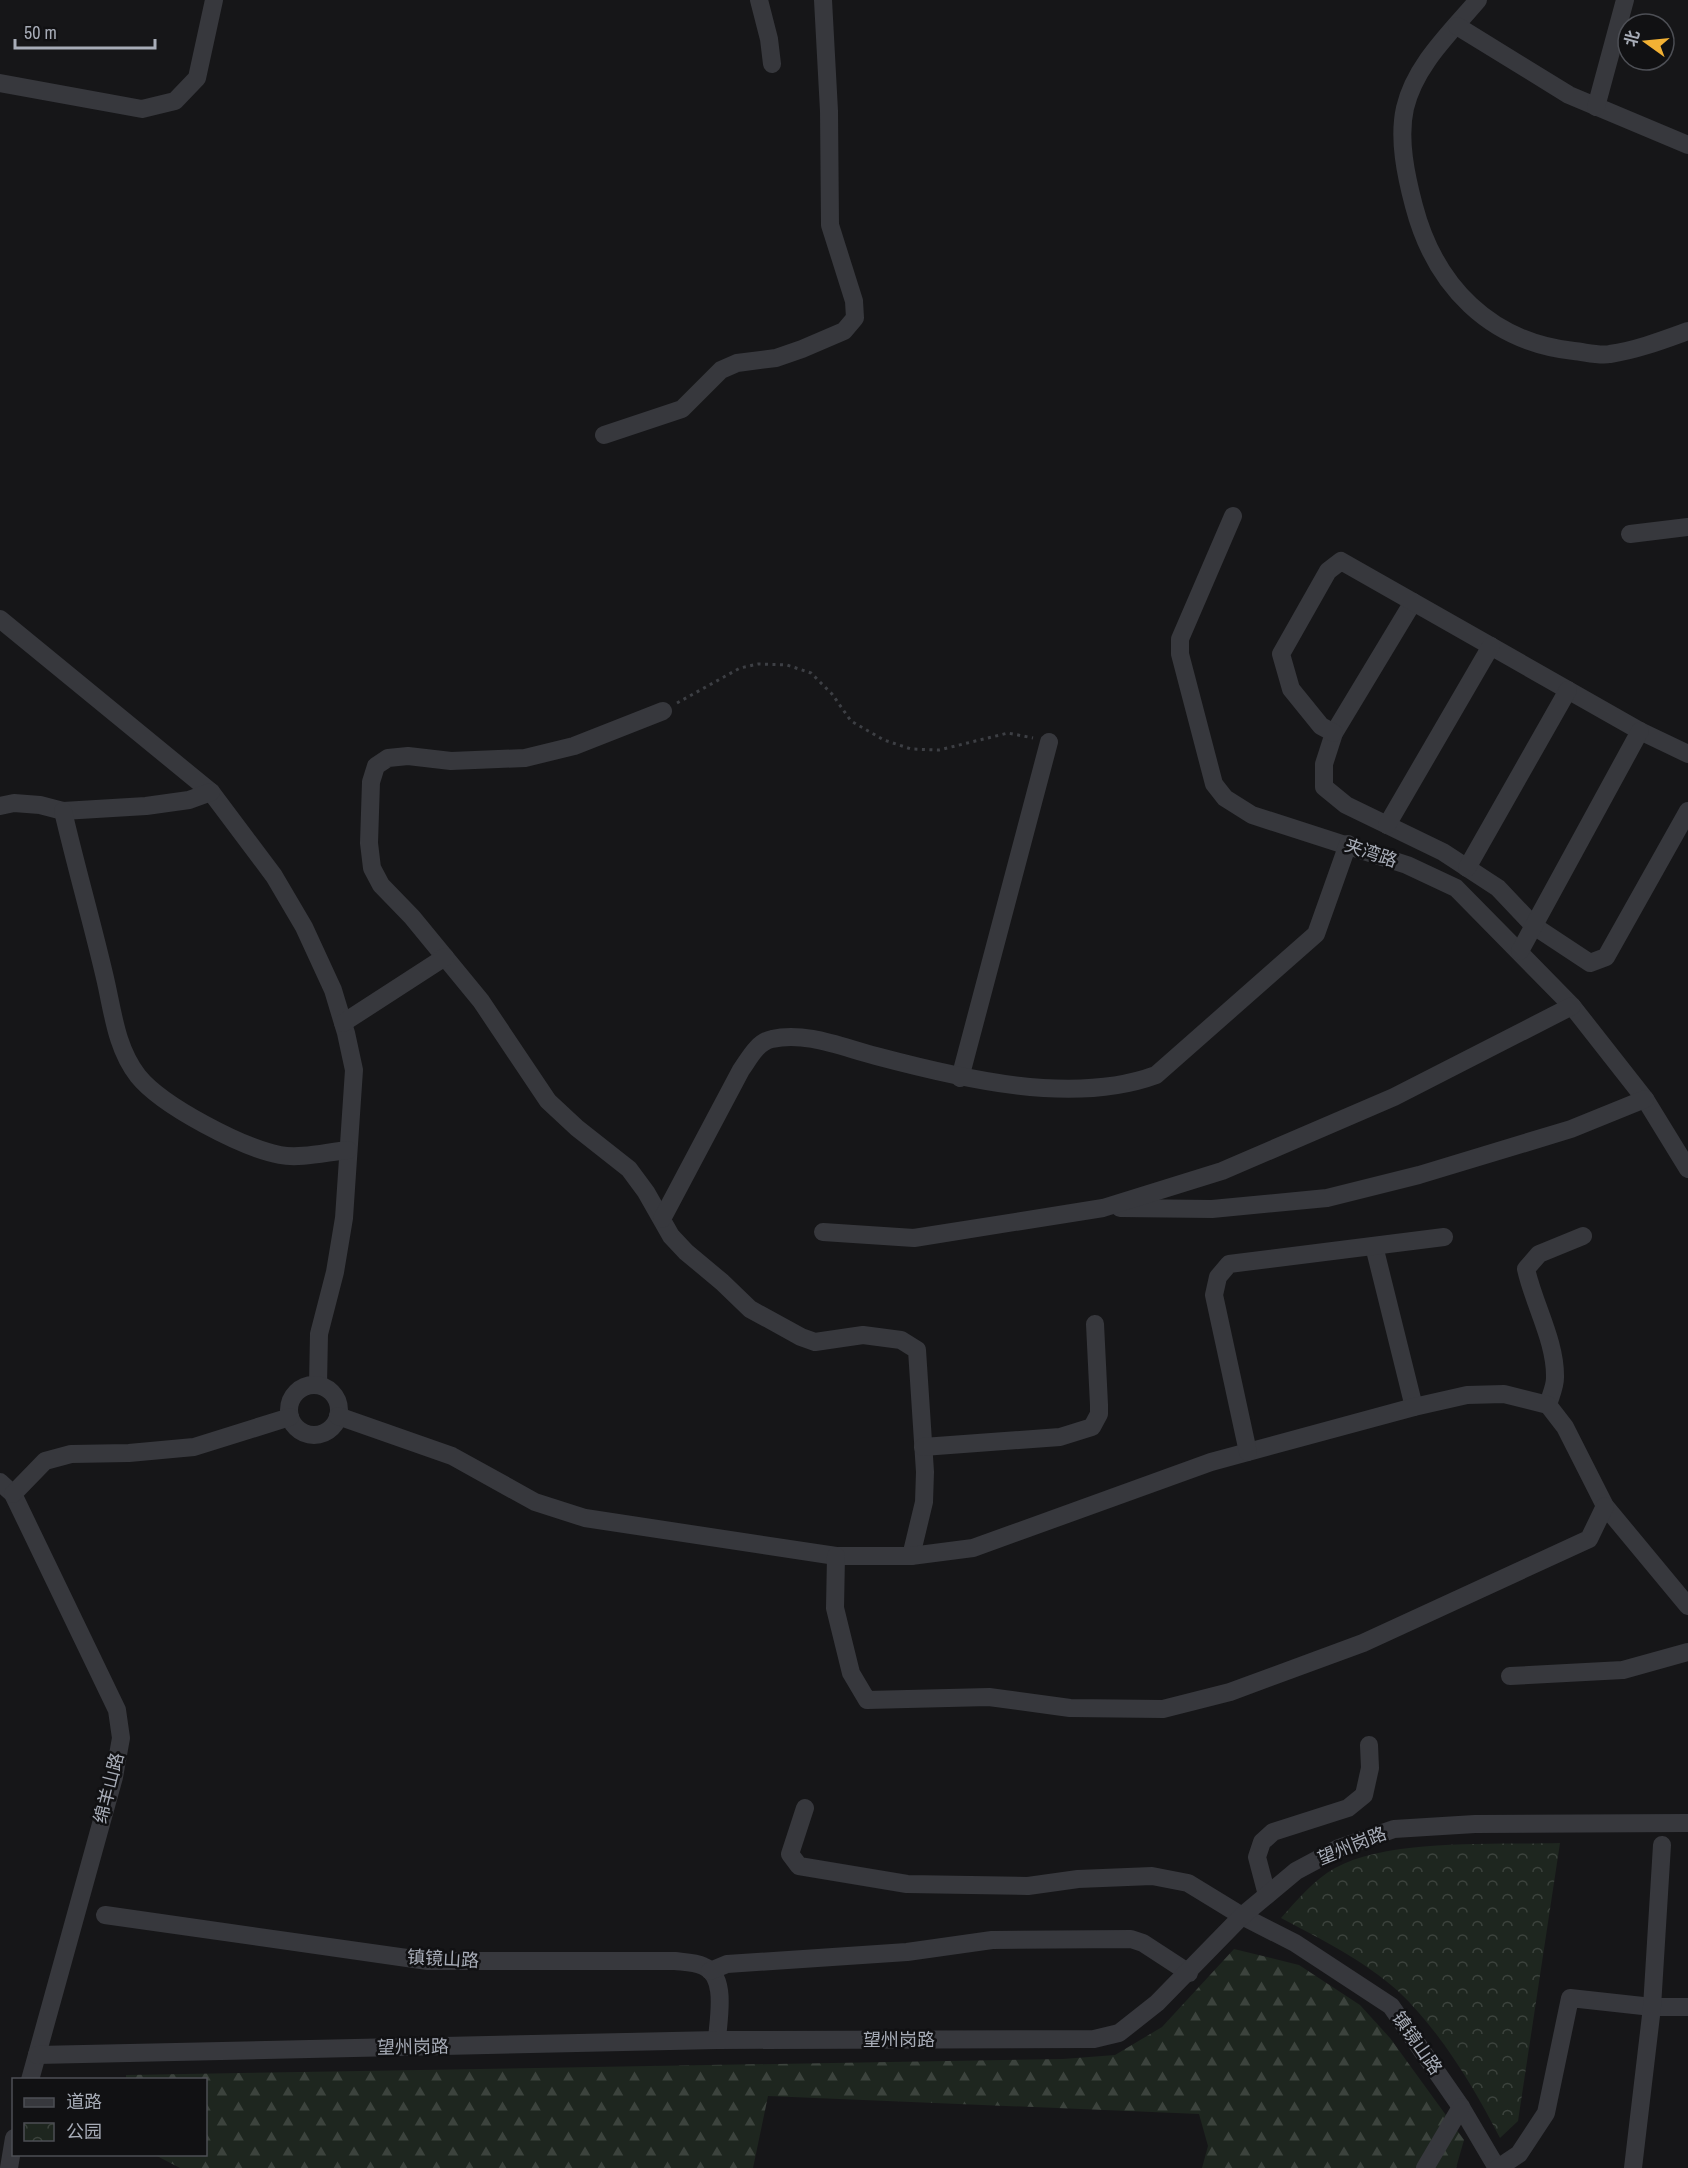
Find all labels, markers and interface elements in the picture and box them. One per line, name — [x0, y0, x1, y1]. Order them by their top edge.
scale bar — [15, 12, 154, 50]
north arrow — [1616, 12, 1676, 72]
text: 50 m — [24, 20, 57, 45]
text: 北 — [1619, 28, 1644, 49]
street label: 夹湾路 — [1342, 832, 1401, 873]
street label: 绵羊山路 — [88, 1750, 129, 1826]
street label: 望州岗路 — [1314, 1820, 1390, 1871]
street label: 镇镜山路 — [406, 1944, 480, 1973]
street label: 镇镜山路 — [1387, 2006, 1448, 2079]
street label: 望州岗路 — [863, 2027, 935, 2052]
street label: 望州岗路 — [377, 2033, 449, 2060]
legend — [12, 2078, 207, 2156]
text: 道路 — [66, 2089, 102, 2114]
text: 公园 — [66, 2119, 102, 2144]

